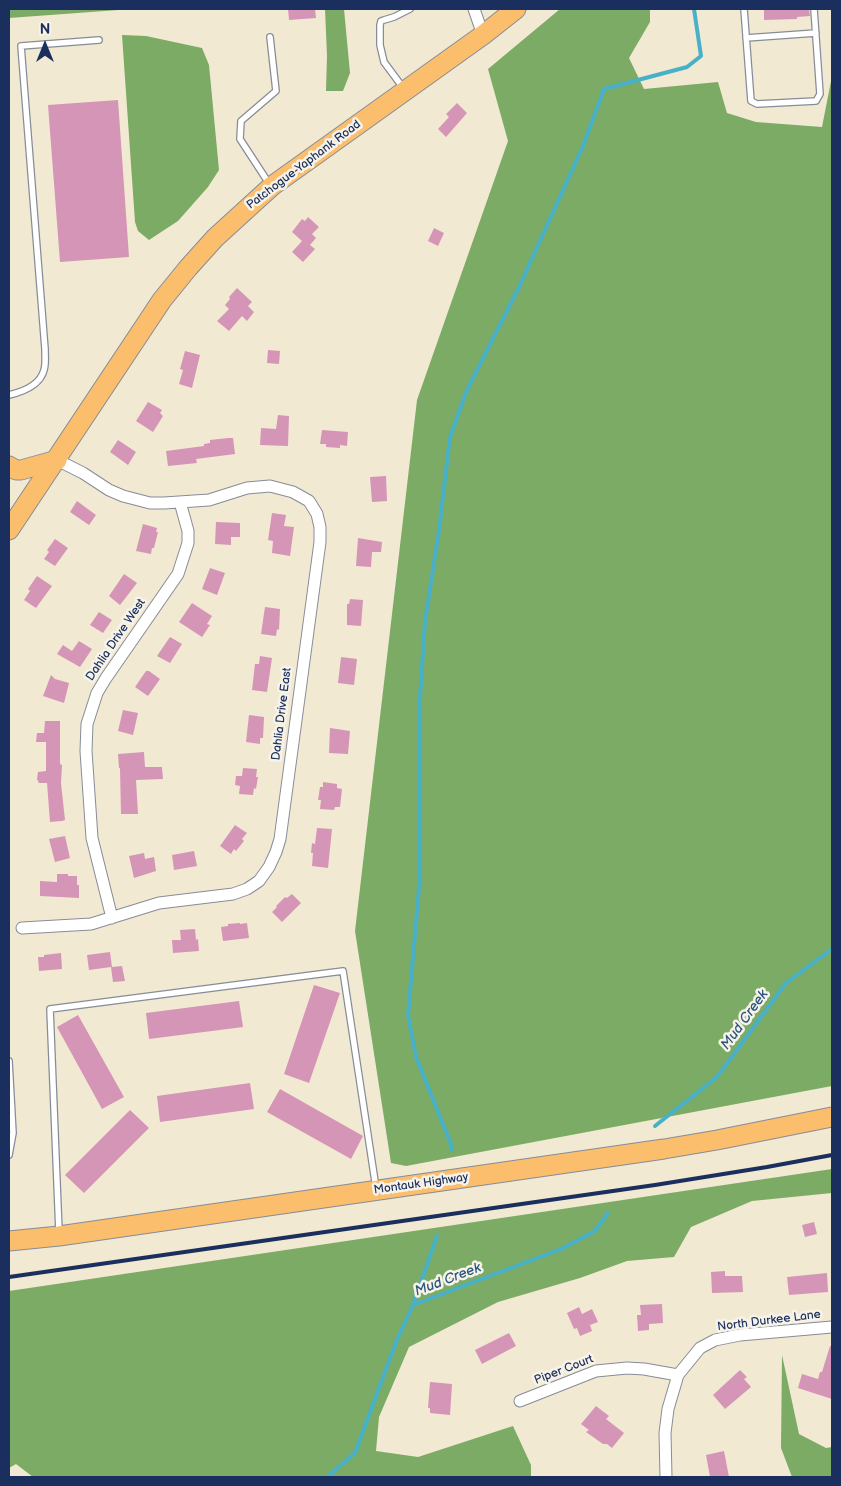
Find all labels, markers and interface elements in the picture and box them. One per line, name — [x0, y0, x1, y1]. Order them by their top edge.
north arrow — [20, 20, 70, 70]
text: N — [40, 21, 50, 38]
street label: Patchogue-Yaphank Road — [244, 117, 364, 213]
street label: Dahlia Drive West — [83, 596, 149, 684]
street label: Dahlia Drive East — [269, 667, 295, 761]
water label: Mud Creek — [718, 987, 772, 1053]
street label: Montauk Highway — [373, 1170, 469, 1198]
water label: Mud Creek — [412, 1260, 484, 1300]
street label: North Durkee Lane — [717, 1308, 821, 1334]
street label: Piper Court — [532, 1352, 596, 1388]

